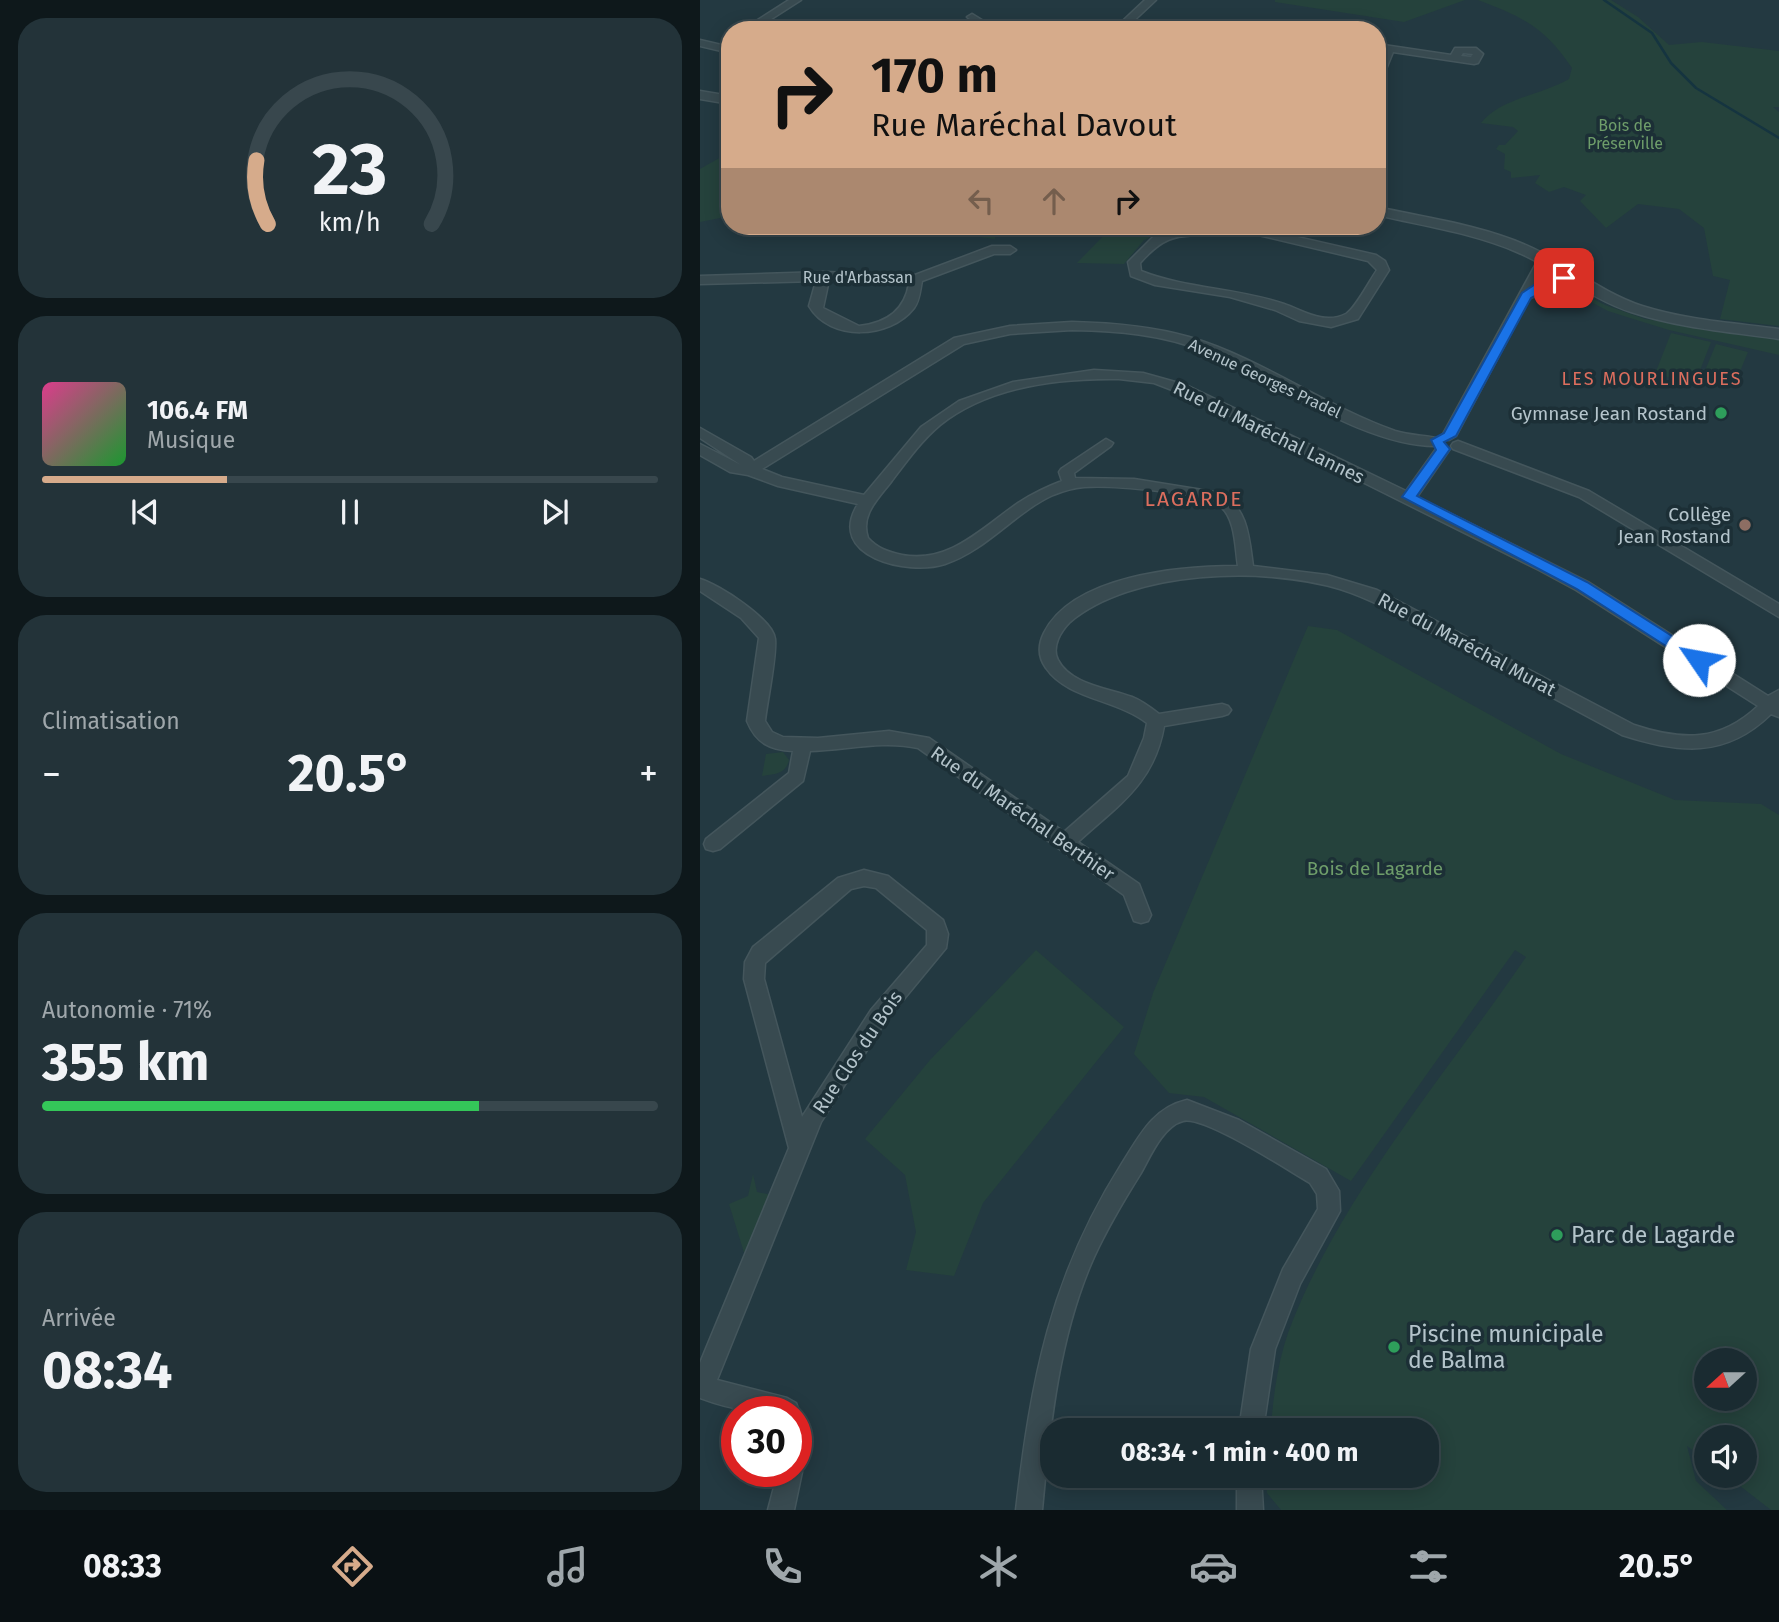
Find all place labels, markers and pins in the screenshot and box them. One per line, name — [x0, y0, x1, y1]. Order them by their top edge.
pin — [1534, 248, 1594, 308]
place label: Gymnase Jean Rostand — [1511, 402, 1707, 425]
marker: Gymnase Jean Rostand — [1713, 405, 1729, 421]
place label: Collège Jean Rostand — [1618, 503, 1731, 548]
marker: Collège Jean Rostand — [1737, 517, 1753, 533]
place label: Parc de Lagarde — [1571, 1221, 1735, 1249]
marker: Parc de Lagarde — [1549, 1227, 1565, 1243]
place label: Piscine municipale de Balma — [1408, 1320, 1604, 1374]
marker: Piscine municipale de Balma — [1386, 1339, 1402, 1355]

